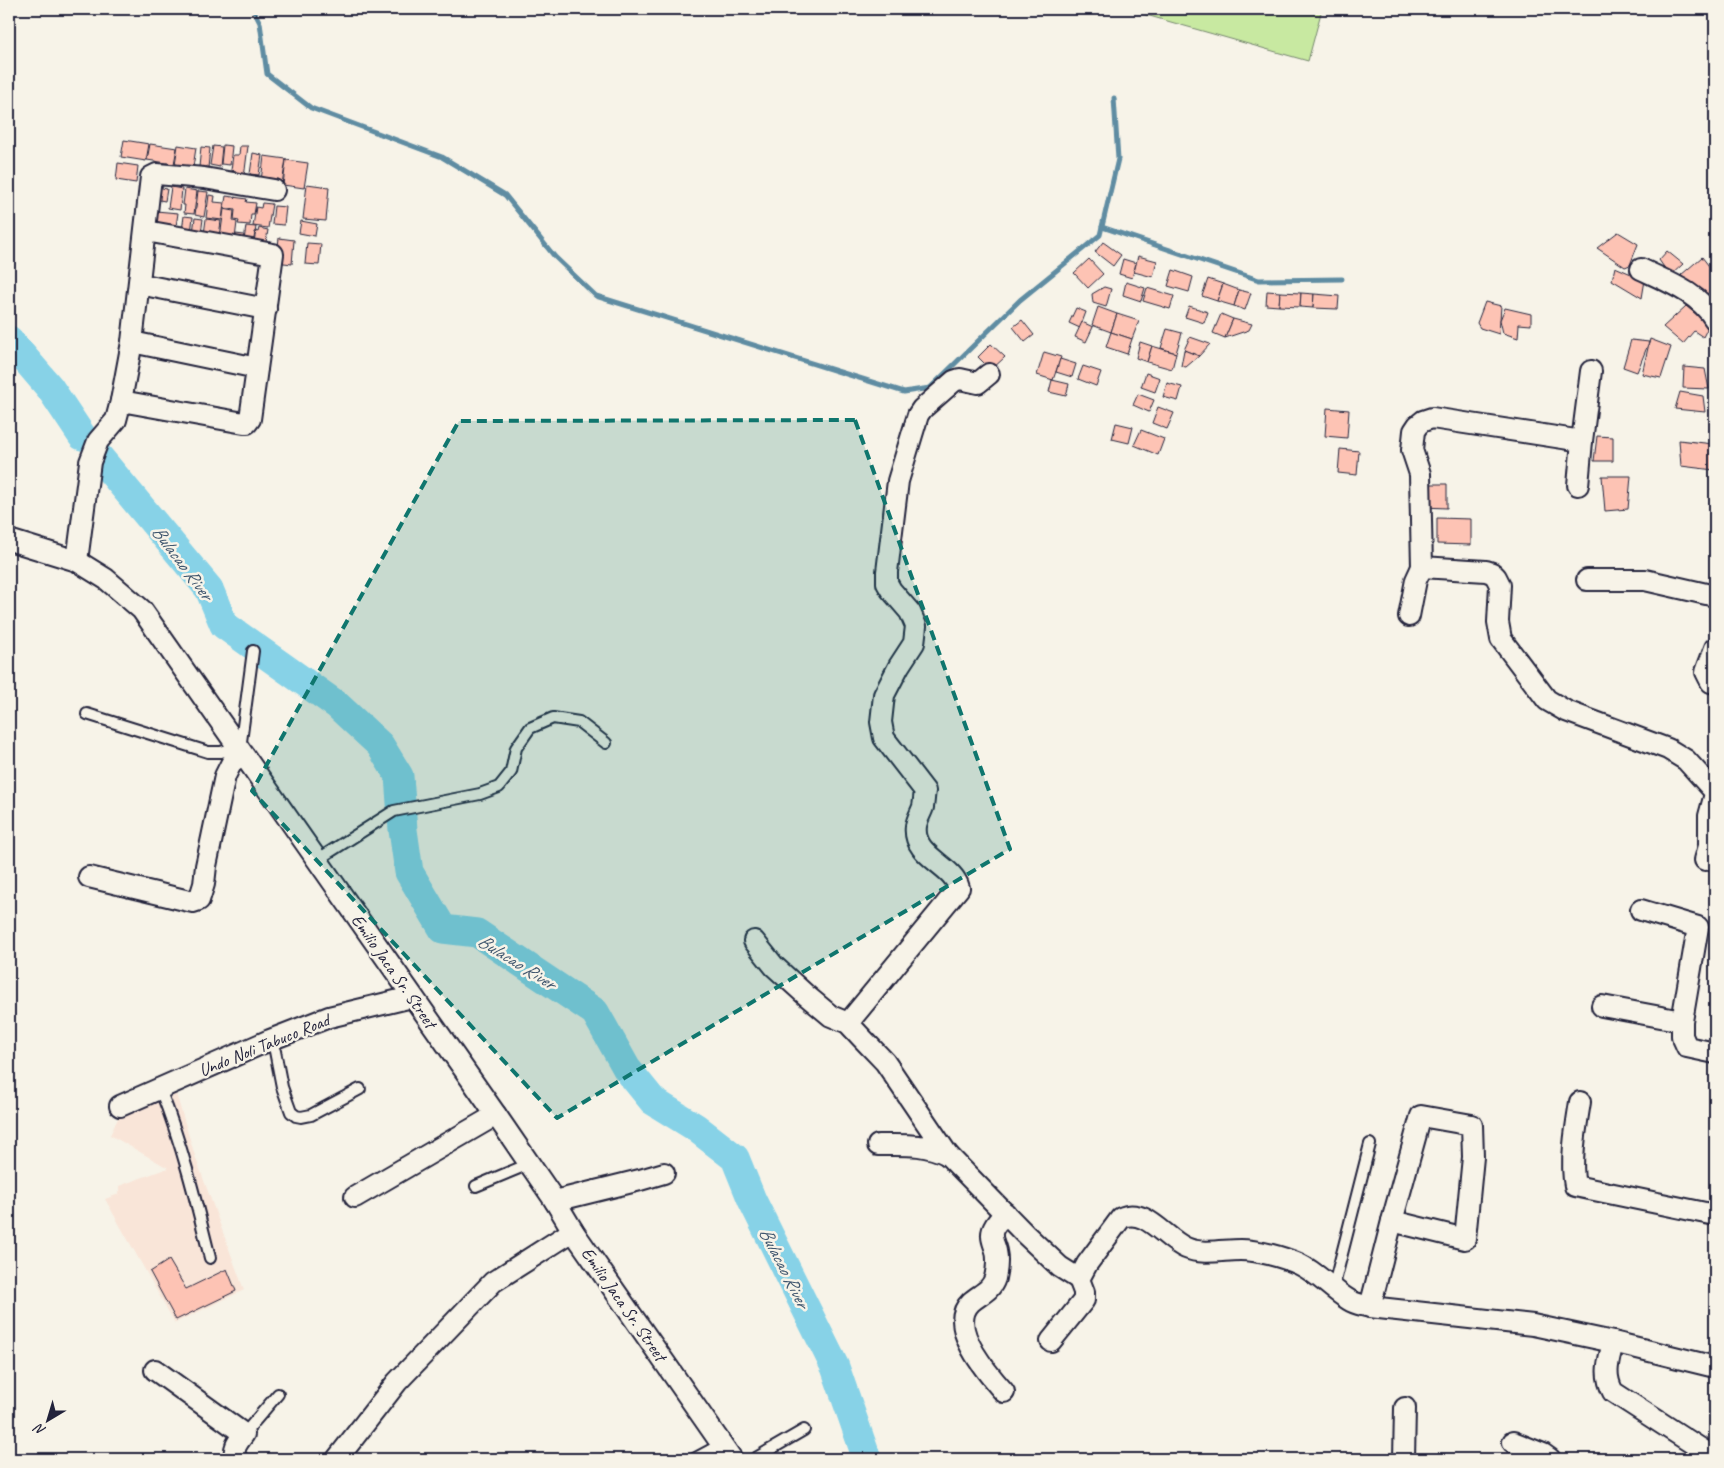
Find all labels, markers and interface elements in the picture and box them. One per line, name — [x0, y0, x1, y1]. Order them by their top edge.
water label: Bulacao River — [147, 521, 220, 608]
street label: Emilio Jaca Sr. Street — [347, 910, 443, 1035]
water label: Bulacao River — [473, 929, 563, 997]
street label: Undo Noli Tabuco Road — [196, 1008, 335, 1081]
water label: Bulacao River — [754, 1223, 816, 1315]
street label: Emilio Jaca Sr. Street — [577, 1243, 673, 1368]
north arrow — [22, 1396, 72, 1446]
text: N — [30, 1419, 49, 1439]

